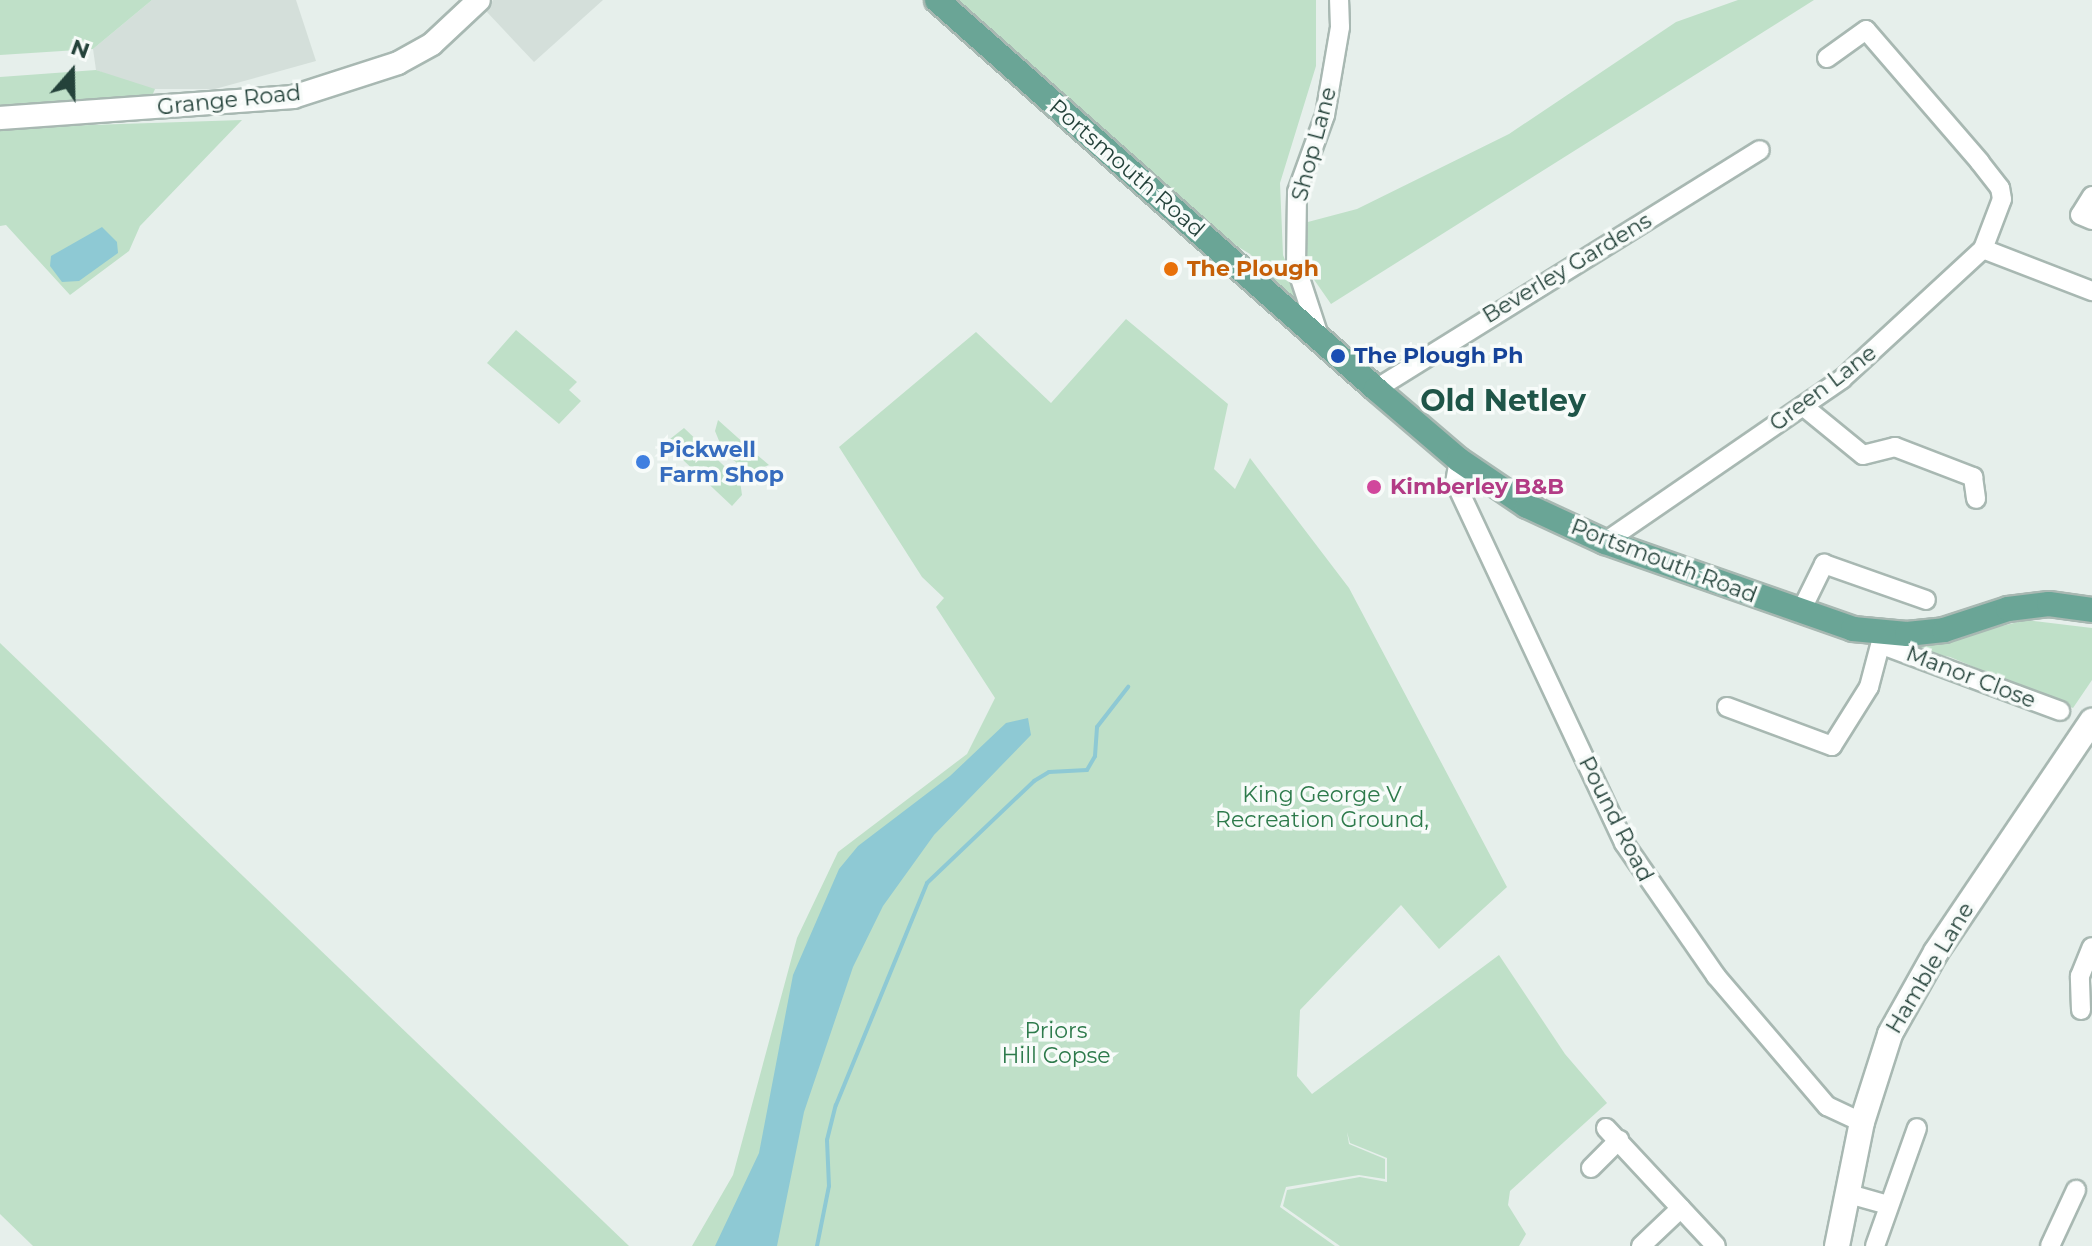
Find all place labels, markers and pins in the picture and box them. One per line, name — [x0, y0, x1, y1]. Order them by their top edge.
place label: The Plough — [1187, 256, 1319, 282]
marker: The Plough — [1162, 260, 1180, 278]
place label: The Plough Ph — [1354, 343, 1523, 369]
marker: The Plough Ph — [1329, 347, 1347, 365]
place label: Pickwell Farm Shop — [659, 436, 784, 488]
marker: Pickwell Farm Shop — [634, 453, 652, 471]
place label: Kimberley B&B — [1390, 474, 1564, 500]
marker: Kimberley B&B — [1365, 478, 1383, 496]

